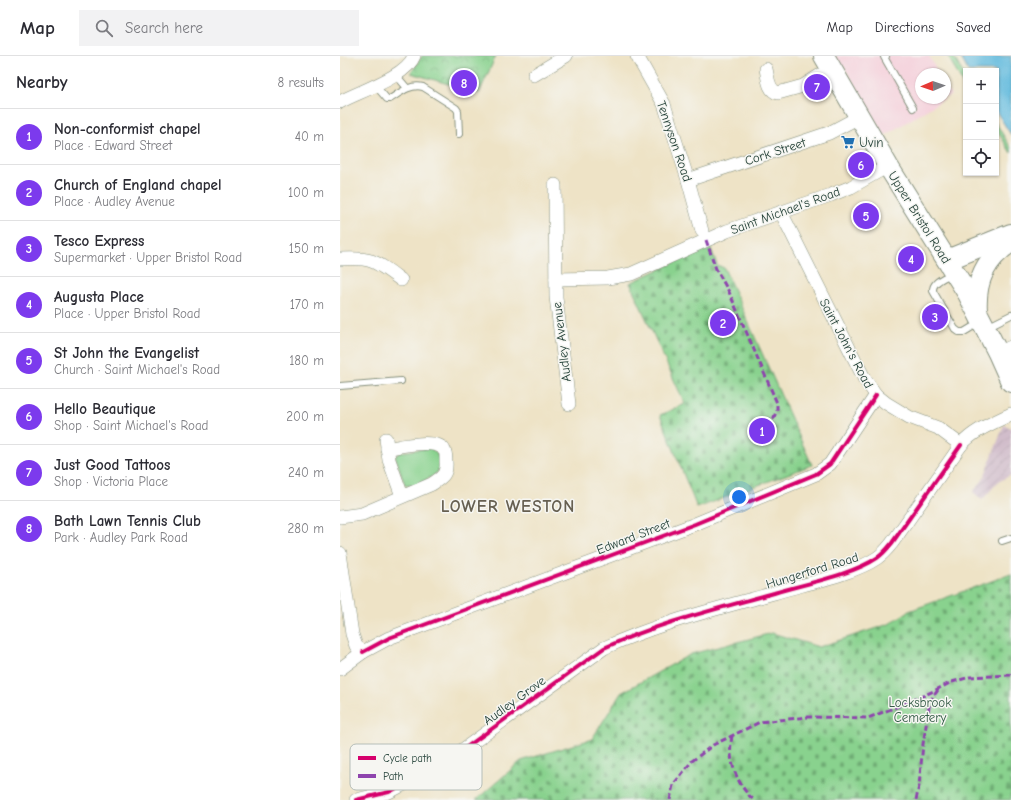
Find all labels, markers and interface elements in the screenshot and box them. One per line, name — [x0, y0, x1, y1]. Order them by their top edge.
search box — [79, 10, 359, 46]
text: Map — [20, 17, 55, 39]
icon: search — [93, 17, 115, 39]
text: Search here — [125, 19, 203, 37]
text: Map — [826, 19, 853, 36]
text: Directions — [875, 19, 934, 36]
text: Saved — [956, 19, 991, 36]
pin: 8 — [451, 68, 477, 98]
north arrow — [915, 68, 951, 104]
map controls — [963, 68, 999, 176]
button: + — [963, 68, 999, 104]
pin: 7 — [804, 72, 830, 102]
text: Nearby — [16, 73, 67, 92]
text: 8 results — [278, 75, 324, 90]
street label: Tennyson Road — [654, 99, 695, 183]
button: − — [963, 104, 999, 140]
text: Non-conformist chapel — [54, 120, 201, 138]
text: 1 — [26, 129, 32, 144]
text: 40 m — [295, 129, 324, 144]
street label: Cork Street — [743, 134, 809, 168]
supermarket icon: Uvin — [840, 134, 856, 150]
place label: Uvin — [859, 135, 884, 150]
text: Place · Edward Street — [54, 138, 172, 153]
button: locate — [963, 140, 999, 176]
pin: 6 — [848, 150, 874, 180]
street label: Upper Bristol Road — [885, 168, 954, 266]
text: Church of England chapel — [54, 176, 222, 194]
street label: Saint Michael's Road — [728, 184, 842, 237]
text: 2 — [26, 185, 32, 200]
text: 100 m — [288, 185, 324, 200]
text: Place · Audley Avenue — [54, 194, 175, 209]
pin: 5 — [853, 201, 879, 231]
text: Tesco Express — [54, 232, 144, 250]
text: 3 — [26, 241, 32, 256]
text: 150 m — [289, 241, 324, 256]
pin: 4 — [898, 244, 924, 274]
text: Supermarket · Upper Bristol Road — [54, 250, 242, 265]
text: Augusta Place — [54, 288, 144, 306]
street label: Saint John's Road — [817, 296, 877, 391]
text: 4 — [26, 297, 32, 312]
text: 170 m — [290, 297, 324, 312]
street label: Audley Avenue — [549, 301, 574, 383]
pin: 3 — [922, 302, 948, 332]
text: Place · Upper Bristol Road — [54, 306, 200, 321]
pin: 2 — [710, 308, 736, 338]
text: St John the Evangelist — [54, 344, 199, 362]
text: 5 — [26, 353, 32, 368]
text: 180 m — [289, 353, 324, 368]
text: Church · Saint Michael's Road — [54, 362, 220, 377]
text: Hello Beautique — [54, 400, 156, 418]
text: 6 — [26, 409, 32, 424]
text: 200 m — [286, 409, 324, 424]
pin: 1 — [749, 416, 775, 446]
text: Shop · Saint Michael's Road — [54, 418, 209, 433]
text: Just Good Tattoos — [54, 456, 170, 474]
text: 7 — [26, 465, 32, 480]
text: 240 m — [288, 465, 324, 480]
text: Shop · Victoria Place — [54, 474, 168, 489]
your location — [729, 487, 749, 507]
district label: LOWER WESTON — [441, 497, 575, 516]
text: Bath Lawn Tennis Club — [54, 512, 201, 530]
street label: Edward Street — [594, 515, 673, 557]
text: 8 — [26, 521, 32, 536]
text: 280 m — [287, 521, 324, 536]
text: Park · Audley Park Road — [54, 530, 188, 545]
street label: Hungerford Road — [764, 549, 860, 592]
street label: Audley Grove — [480, 673, 549, 728]
park label: Locksbrook Cemetery — [888, 695, 952, 725]
legend — [350, 744, 482, 790]
text: Cycle path — [383, 752, 432, 765]
text: Path — [383, 770, 404, 783]

